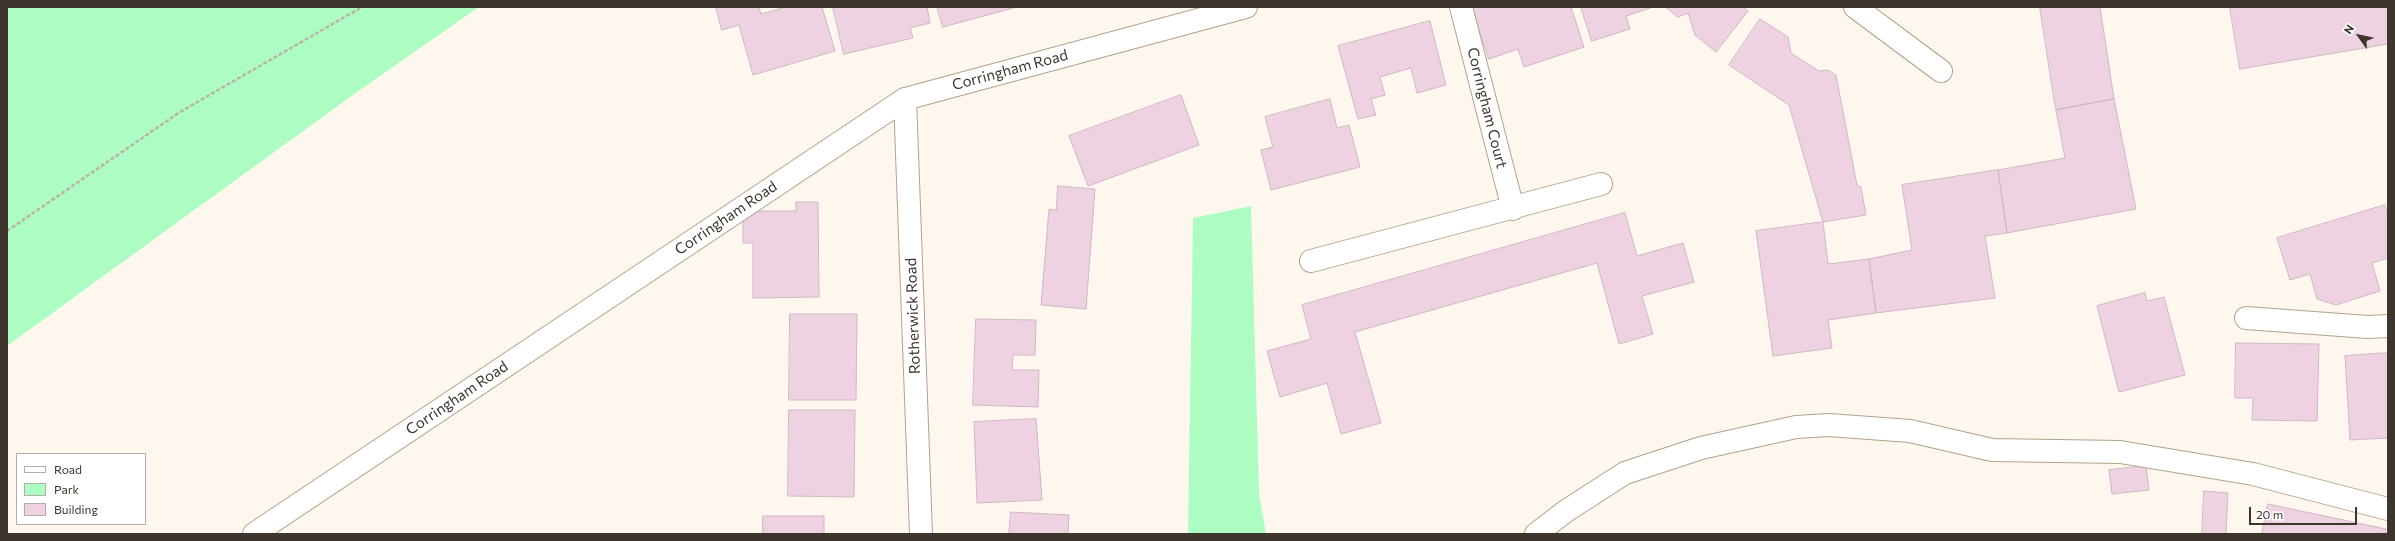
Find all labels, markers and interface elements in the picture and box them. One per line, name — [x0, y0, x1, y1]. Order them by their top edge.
north arrow — [2339, 16, 2379, 56]
text: N — [2341, 22, 2356, 36]
street label: Corringham Road — [950, 46, 1070, 94]
street label: Corringham Court — [1463, 46, 1511, 170]
street label: Corringham Road — [672, 177, 780, 259]
street label: Rotherwick Road — [902, 258, 924, 374]
street label: Corringham Road — [403, 357, 511, 439]
legend — [16, 453, 146, 525]
text: Road — [54, 462, 82, 476]
text: Park — [54, 482, 79, 496]
scale bar — [2251, 499, 2359, 525]
text: Building — [54, 502, 98, 516]
text: 20 m — [2256, 507, 2283, 521]

